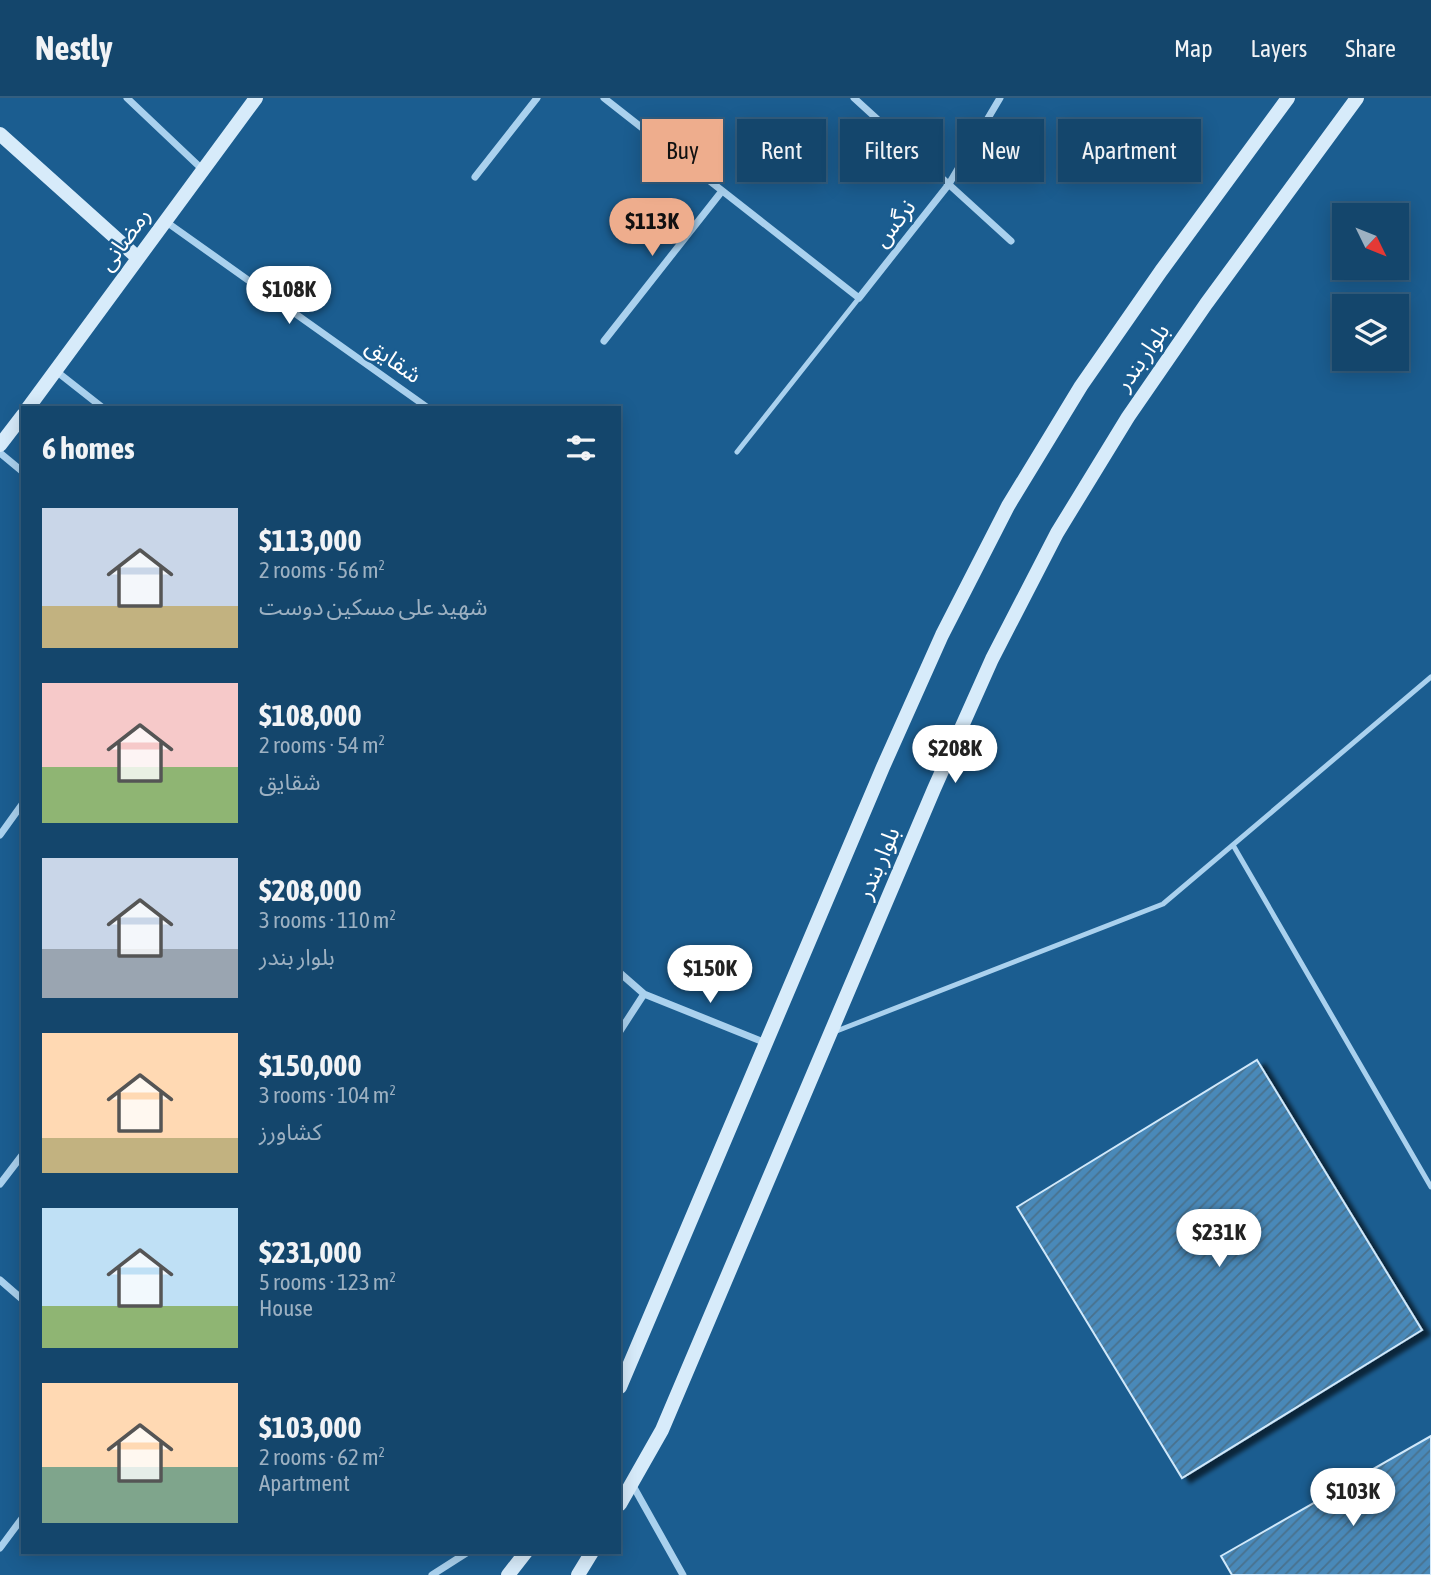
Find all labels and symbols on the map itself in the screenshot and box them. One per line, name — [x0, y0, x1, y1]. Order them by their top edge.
street label: نرگس — [867, 194, 921, 253]
pin: $113K — [603, 198, 701, 258]
street label: رمضانی — [93, 203, 156, 276]
north arrow — [1332, 203, 1409, 280]
pin: $108K — [240, 266, 338, 326]
street label: بلوار بندر — [1109, 319, 1175, 397]
street label: شقایق — [361, 332, 427, 389]
pin: $208K — [906, 726, 1004, 785]
street label: بلوار بندر — [851, 823, 906, 904]
pin: $150K — [661, 946, 759, 1005]
pin: $231K — [1170, 1210, 1268, 1269]
pin: $103K — [1304, 1468, 1402, 1528]

